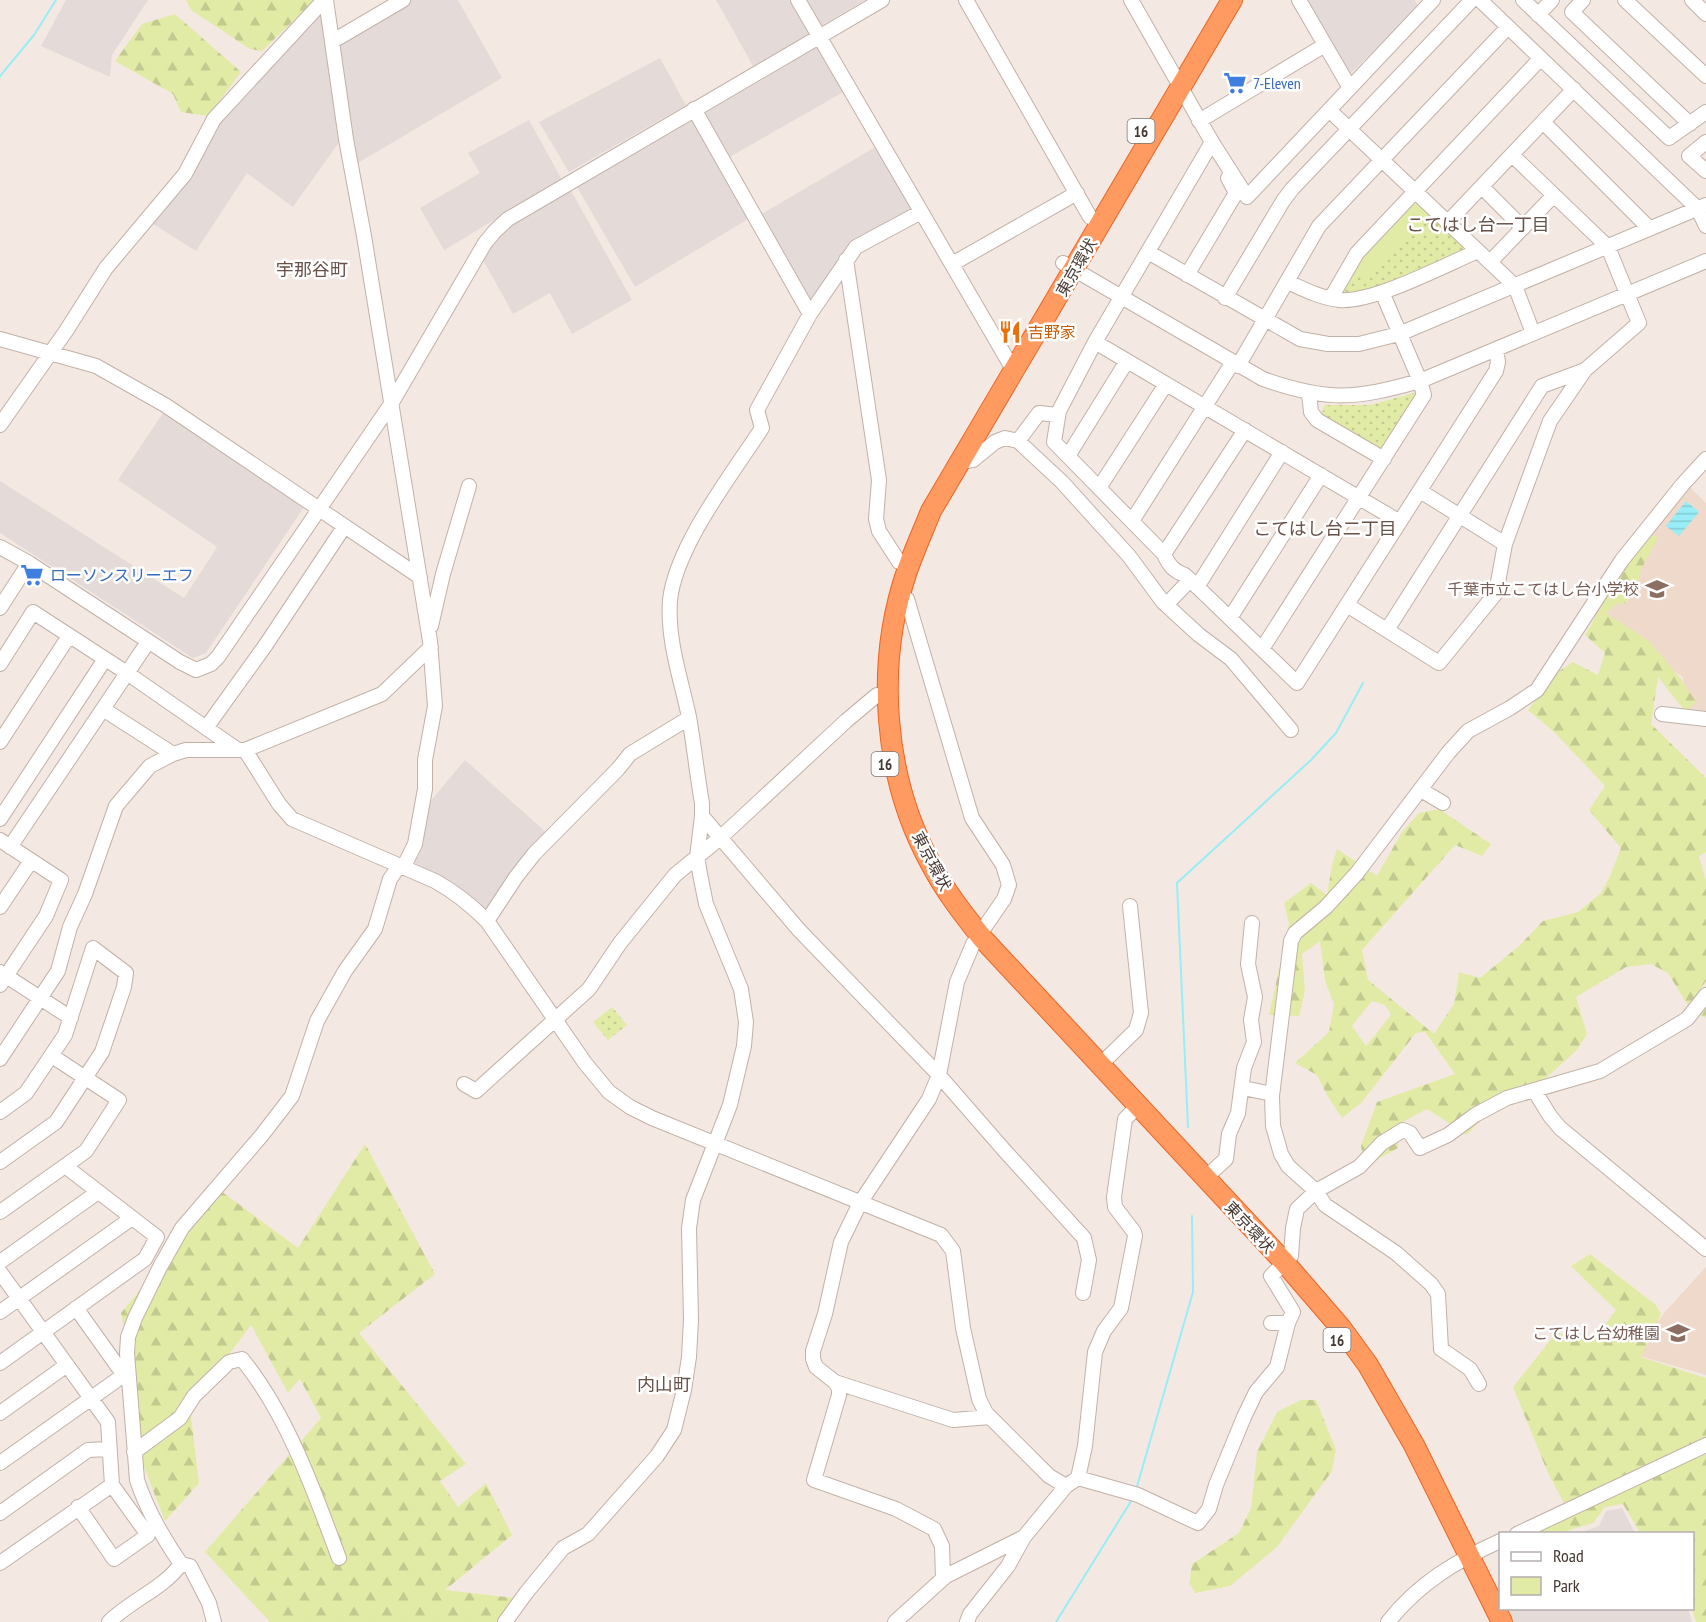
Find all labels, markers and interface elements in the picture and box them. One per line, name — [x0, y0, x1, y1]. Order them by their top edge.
supermarket icon: 7-Eleven — [1222, 70, 1248, 96]
place label: 7-Eleven — [1253, 73, 1301, 93]
road number: 16 — [1128, 119, 1154, 143]
district label: こてはし台一丁目 — [1406, 213, 1550, 236]
street label: 東京環状 — [1051, 234, 1101, 300]
district label: 宇那谷町 — [276, 258, 348, 281]
restaurant icon: 吉野家 — [997, 319, 1023, 345]
place label: 吉野家 — [1028, 322, 1076, 342]
district label: こてはし台二丁目 — [1253, 517, 1397, 540]
supermarket icon: ローソンスリーエフ — [19, 562, 45, 588]
place label: ローソンスリーエフ — [50, 565, 194, 585]
school or university icon: 千葉市立こてはし台小学校 — [1644, 576, 1670, 602]
place label: 千葉市立こてはし台小学校 — [1447, 579, 1639, 599]
road number: 16 — [872, 752, 898, 776]
street label: 東京環状 — [908, 828, 956, 894]
street label: 東京環状 — [1221, 1197, 1279, 1257]
school or university icon: こてはし台幼稚園 — [1665, 1320, 1691, 1346]
place label: こてはし台幼稚園 — [1532, 1323, 1660, 1343]
road number: 16 — [1324, 1328, 1350, 1352]
district label: 内山町 — [637, 1373, 691, 1396]
legend — [1499, 1532, 1694, 1610]
text: Road — [1553, 1544, 1584, 1567]
text: Park — [1553, 1574, 1580, 1597]

